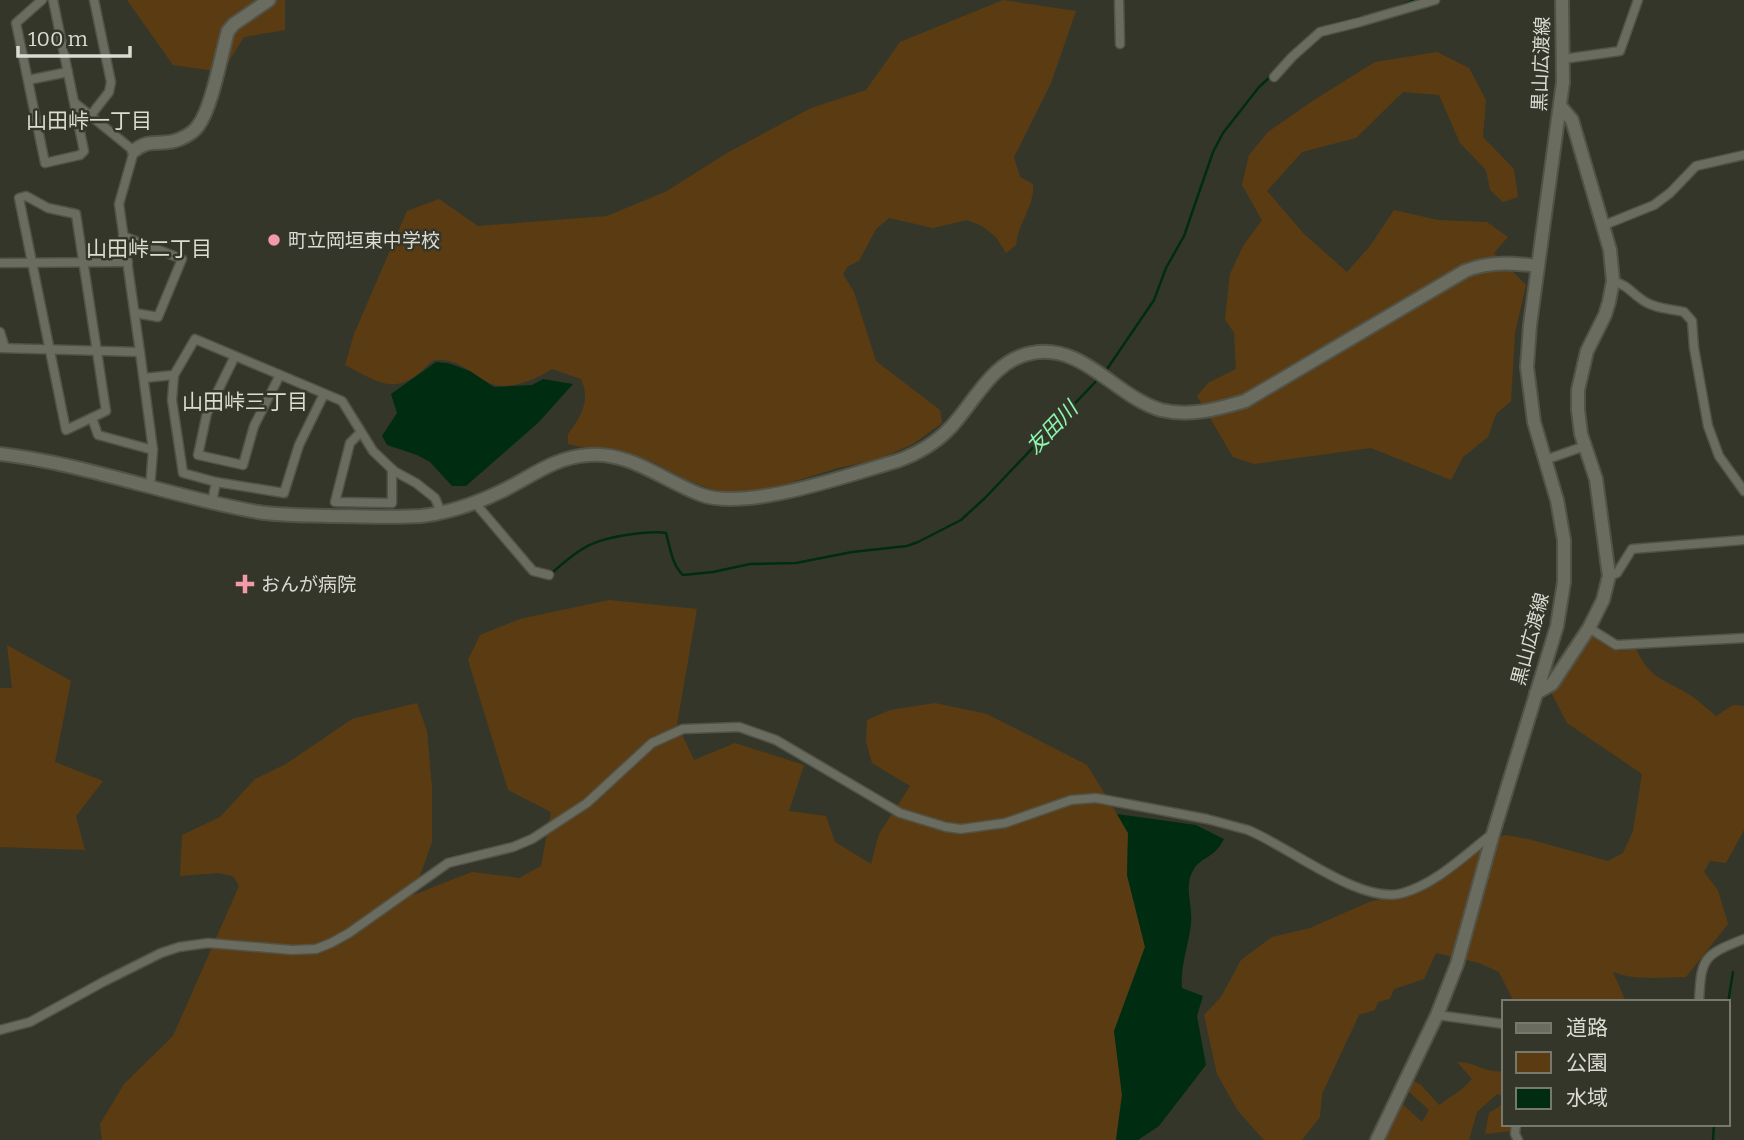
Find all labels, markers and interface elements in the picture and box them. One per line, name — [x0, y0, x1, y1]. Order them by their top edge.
scale bar — [18, 14, 130, 58]
street label: 黒山広渡線 — [1528, 16, 1554, 112]
text: 100 m — [28, 26, 88, 52]
district label: 山田峠一丁目 — [26, 108, 152, 134]
place label: 町立岡垣東中学校 — [288, 229, 440, 252]
marker: 町立岡垣東中学校 — [266, 232, 282, 248]
district label: 山田峠二丁目 — [86, 236, 212, 262]
district label: 山田峠三丁目 — [182, 389, 308, 415]
water label: 友田川 — [1021, 395, 1085, 460]
place label: おんが病院 — [261, 573, 356, 596]
marker: おんが病院 — [235, 574, 255, 594]
street label: 黒山広渡線 — [1507, 590, 1553, 688]
legend — [1502, 1000, 1730, 1126]
text: 道路 — [1566, 1015, 1608, 1041]
text: 公園 — [1566, 1050, 1608, 1076]
text: 水域 — [1566, 1085, 1608, 1111]

